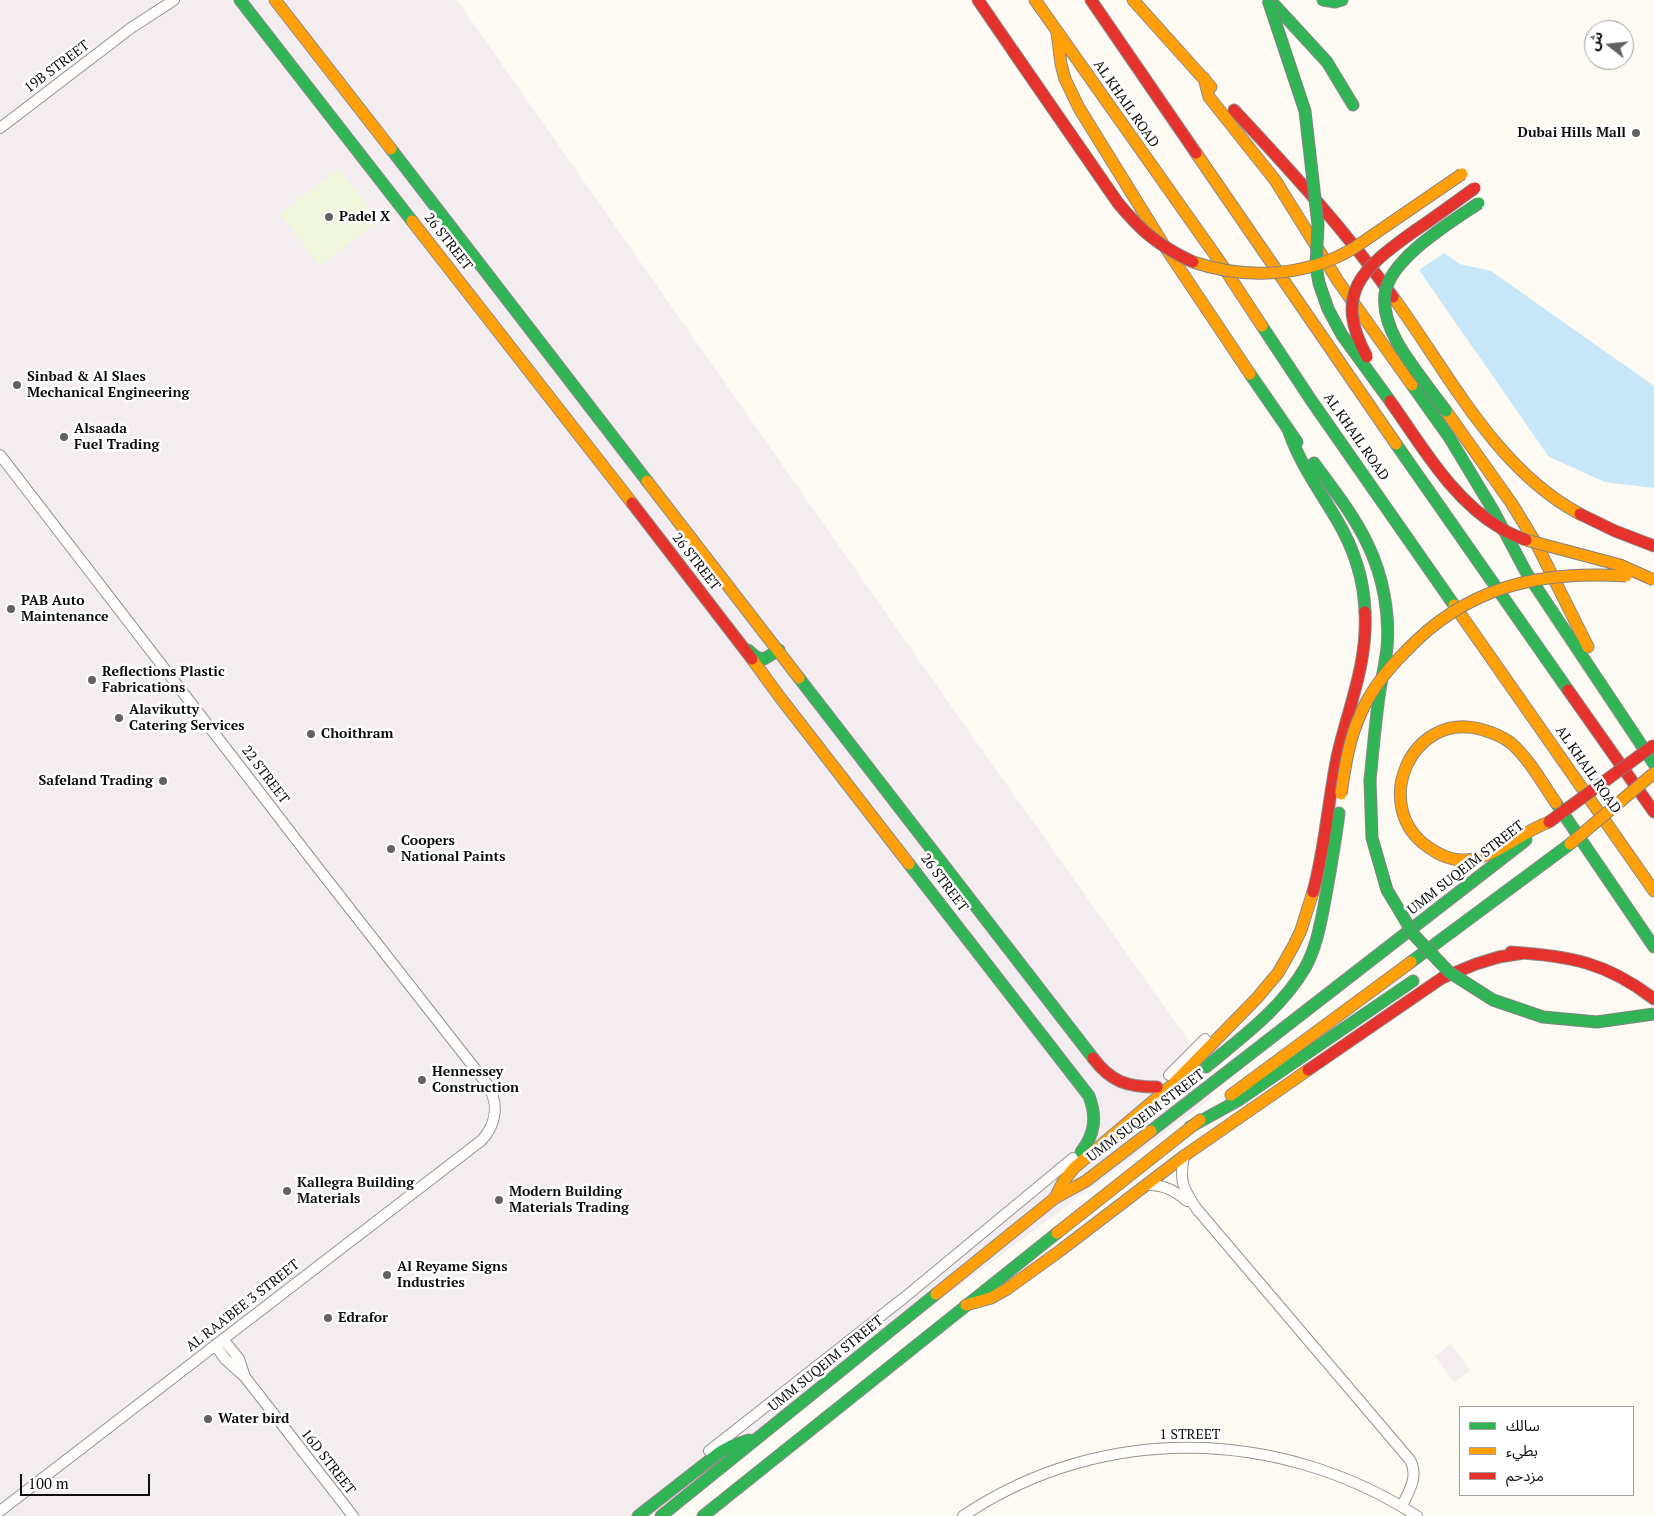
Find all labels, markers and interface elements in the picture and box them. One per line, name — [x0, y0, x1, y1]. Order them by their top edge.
north arrow — [1584, 20, 1634, 70]
text: ش — [1583, 29, 1607, 53]
street label: 19B STREET — [21, 37, 93, 97]
street label: AL KHAIL ROAD — [1090, 57, 1162, 151]
place label: Dubai Hills Mall — [1518, 125, 1626, 141]
marker: Dubai Hills Mall — [1630, 127, 1642, 139]
place label: Padel X — [339, 209, 390, 225]
street label: 26 STREET — [420, 210, 476, 274]
marker: Padel X — [323, 211, 335, 223]
place label: Sinbad & Al Slaes Mechanical Engineering — [27, 369, 189, 402]
marker: Sinbad & Al Slaes Mechanical Engineering — [11, 379, 23, 391]
street label: AL KHAIL ROAD — [1320, 390, 1392, 484]
place label: Alsaada Fuel Trading — [74, 421, 159, 454]
marker: Alsaada Fuel Trading — [58, 431, 70, 443]
street label: 26 STREET — [668, 530, 724, 594]
place label: PAB Auto Maintenance — [21, 593, 108, 626]
marker: PAB Auto Maintenance — [5, 603, 17, 615]
place label: Reflections Plastic Fabrications — [102, 664, 225, 696]
marker: Reflections Plastic Fabrications — [86, 674, 98, 686]
place label: Alavikutty Catering Services — [129, 702, 244, 734]
marker: Alavikutty Catering Services — [113, 712, 125, 724]
street label: AL KHAIL ROAD — [1552, 723, 1624, 817]
place label: Choithram — [321, 726, 393, 742]
marker: Choithram — [305, 728, 317, 740]
street label: 22 STREET — [238, 743, 292, 807]
place label: Safeland Trading — [39, 773, 153, 789]
marker: Safeland Trading — [157, 775, 169, 787]
street label: UMM SUQEIM STREET — [1404, 817, 1528, 919]
place label: Coopers National Paints — [401, 833, 505, 866]
marker: Coopers National Paints — [385, 843, 397, 855]
street label: 26 STREET — [917, 851, 971, 915]
place label: Hennessey Construction — [432, 1064, 519, 1096]
street label: UMM SUQEIM STREET — [1084, 1066, 1208, 1166]
marker: Hennessey Construction — [416, 1074, 428, 1086]
place label: Kallegra Building Materials — [297, 1175, 414, 1208]
place label: Modern Building Materials Trading — [509, 1184, 629, 1216]
marker: Kallegra Building Materials — [281, 1185, 293, 1197]
marker: Modern Building Materials Trading — [493, 1194, 505, 1206]
street label: AL RAA'BEE 3 STREET — [183, 1257, 303, 1355]
place label: Al Reyame Signs Industries — [397, 1259, 507, 1292]
marker: Al Reyame Signs Industries — [381, 1269, 393, 1281]
place label: Edrafor — [338, 1310, 388, 1326]
marker: Edrafor — [322, 1312, 334, 1324]
street label: UMM SUQEIM STREET — [765, 1312, 887, 1416]
legend — [1459, 1406, 1634, 1496]
place label: Water bird — [218, 1411, 289, 1427]
marker: Water bird — [202, 1413, 214, 1425]
text: سالك — [1506, 1415, 1540, 1435]
street label: 16D STREET — [297, 1426, 359, 1498]
street label: 1 STREET — [1160, 1427, 1220, 1443]
text: بطيء — [1506, 1440, 1538, 1460]
scale bar — [22, 1464, 152, 1496]
text: مزدحم — [1506, 1465, 1544, 1485]
text: 100 m — [28, 1473, 69, 1493]

